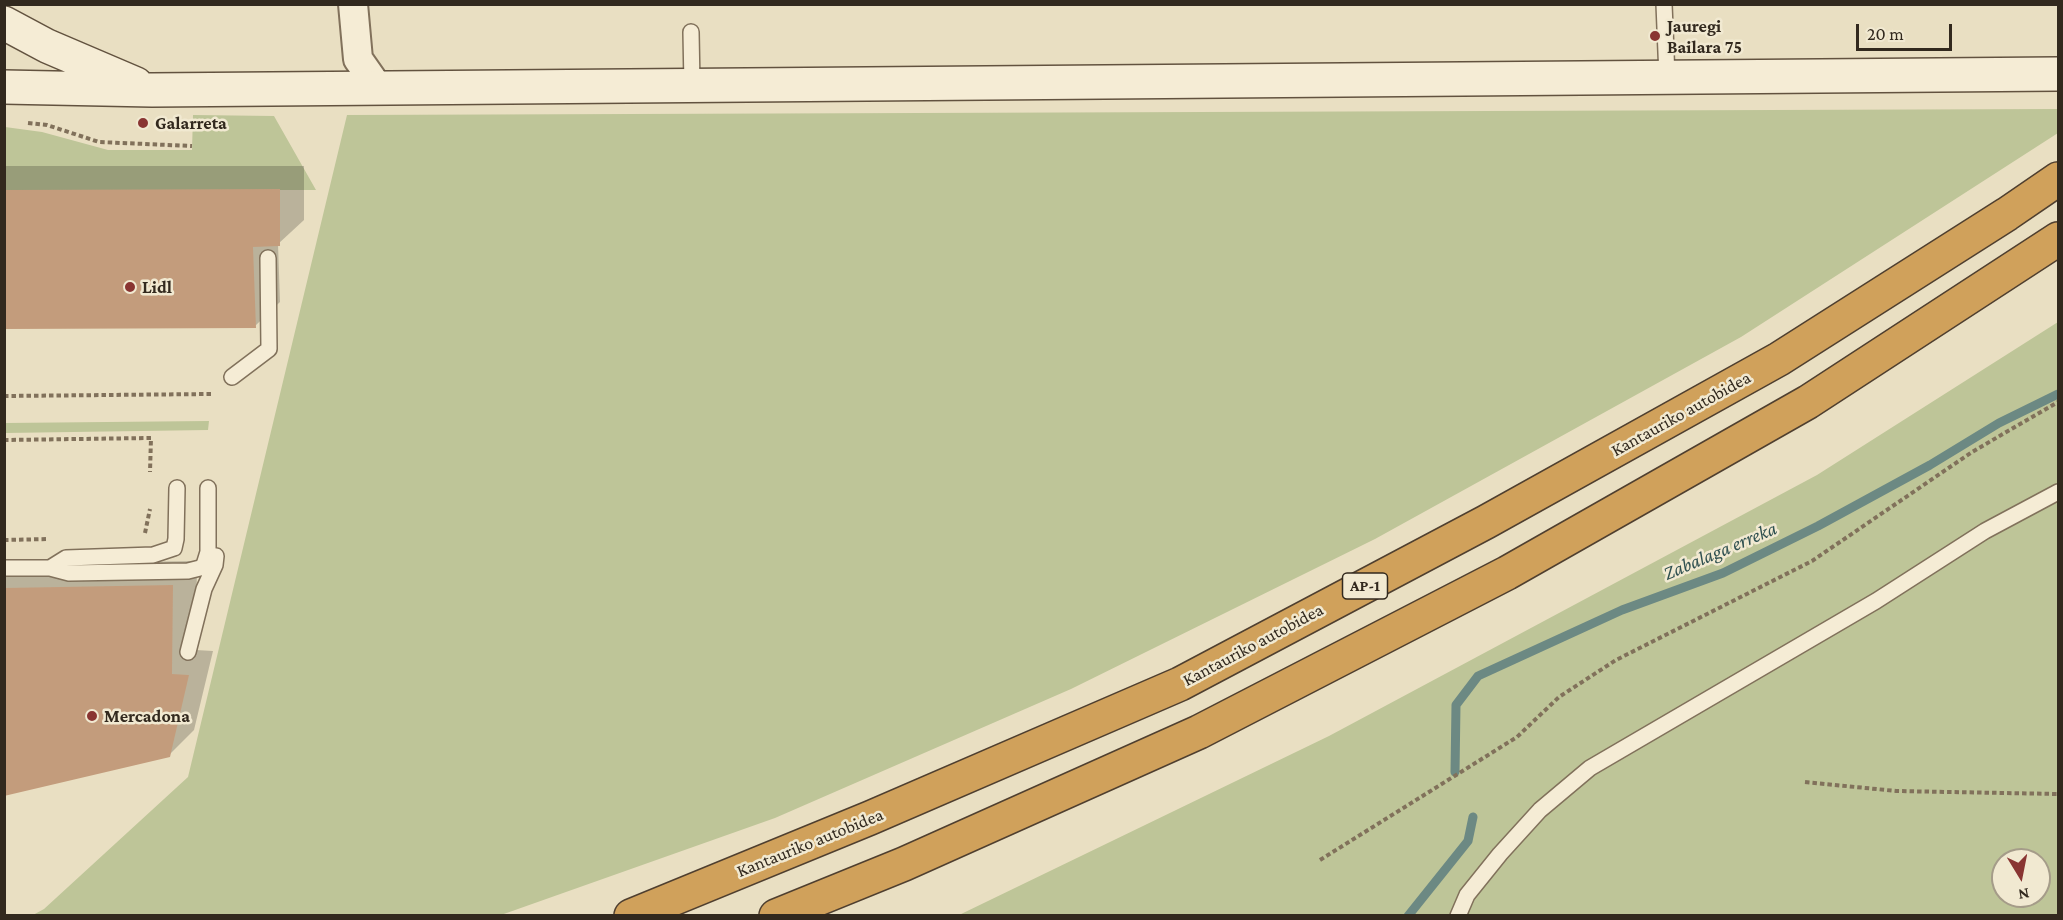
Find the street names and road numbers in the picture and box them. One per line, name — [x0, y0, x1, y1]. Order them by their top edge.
street label: Kantauriko autobidea — [1607, 367, 1755, 461]
road number: AP-1 — [1342, 573, 1388, 599]
street label: Kantauriko autobidea — [1179, 599, 1327, 691]
street label: Kantauriko autobidea — [734, 804, 886, 882]

